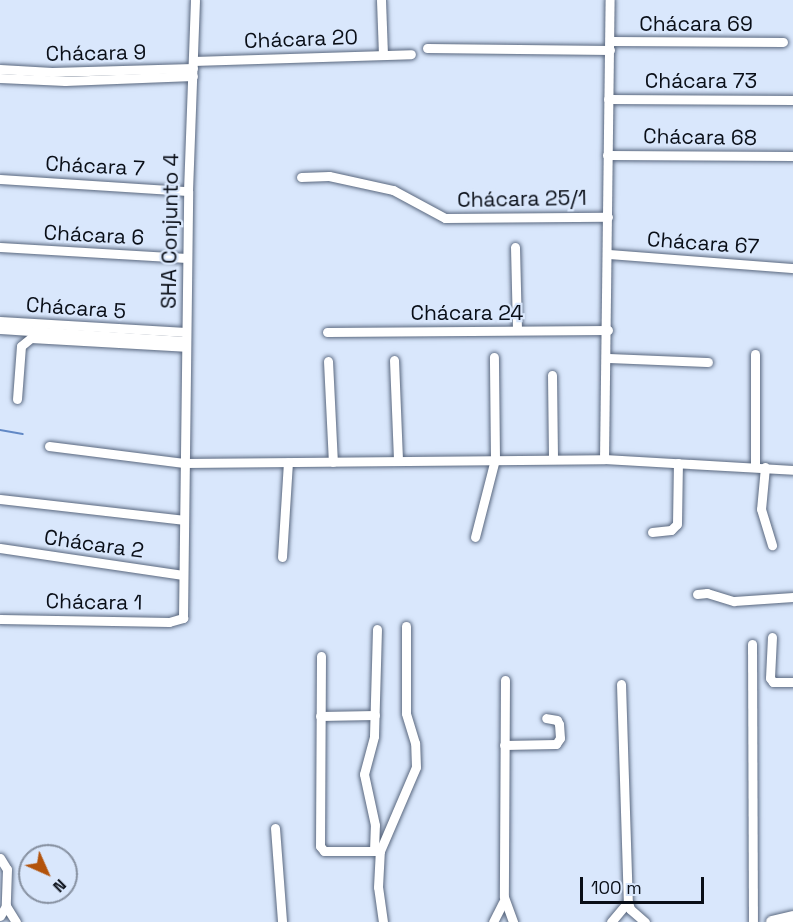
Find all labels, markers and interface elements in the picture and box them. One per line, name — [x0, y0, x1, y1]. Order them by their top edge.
street label: Chácara 69 — [639, 11, 753, 37]
street label: Chácara 20 — [244, 24, 358, 54]
street label: Chácara 9 — [45, 40, 147, 66]
street label: Chácara 73 — [645, 68, 757, 94]
street label: Chácara 68 — [643, 123, 757, 151]
street label: Chácara 7 — [45, 151, 145, 181]
street label: SHA Conjunto 4 — [156, 153, 184, 309]
street label: Chácara 25/1 — [457, 185, 587, 213]
street label: Chácara 6 — [43, 220, 145, 250]
street label: Chácara 67 — [646, 227, 760, 259]
street label: Chácara 5 — [25, 292, 127, 324]
street label: Chácara 24 — [411, 300, 523, 326]
street label: Chácara 2 — [42, 525, 146, 563]
street label: Chácara 1 — [45, 589, 143, 615]
north arrow — [18, 844, 78, 904]
scale bar — [583, 865, 708, 903]
text: N — [48, 874, 71, 897]
text: 100 m — [591, 876, 642, 899]

